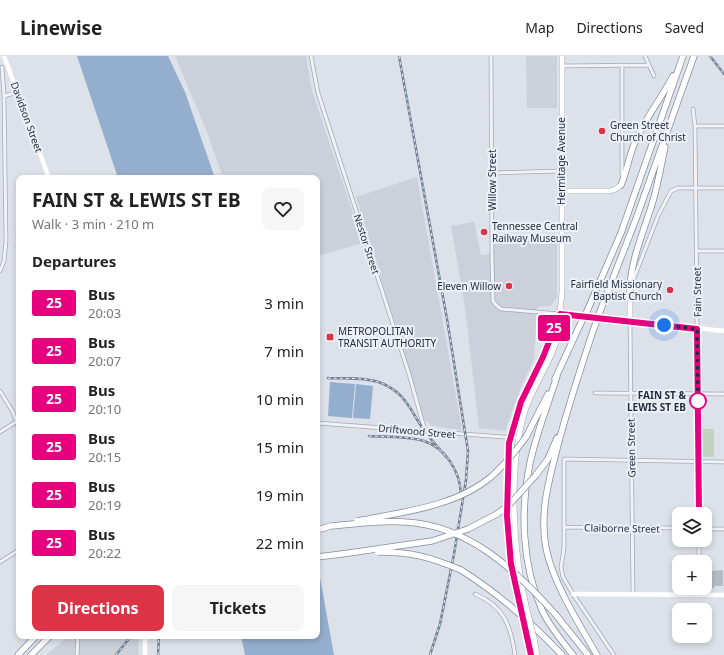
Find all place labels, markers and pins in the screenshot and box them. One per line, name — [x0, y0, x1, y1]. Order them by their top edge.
place label: Green Street Church of Christ — [610, 118, 686, 144]
marker: Green Street Church of Christ — [597, 126, 607, 136]
place label: Tennessee Central Railway Museum — [492, 219, 578, 245]
marker: Tennessee Central Railway Museum — [479, 227, 489, 237]
place label: Fairfield Missionary Baptist Church — [571, 277, 663, 303]
place label: Eleven Willow — [437, 279, 501, 293]
marker: Eleven Willow — [504, 281, 514, 291]
marker: Fairfield Missionary Baptist Church — [665, 285, 675, 295]
place label: METROPOLITAN TRANSIT AUTHORITY — [338, 324, 436, 350]
marker: METROPOLITAN TRANSIT AUTHORITY — [325, 332, 335, 342]
place label: FAIN ST & LEWIS ST EB — [627, 388, 686, 414]
marker: FAIN ST & LEWIS ST EB — [689, 392, 707, 410]

